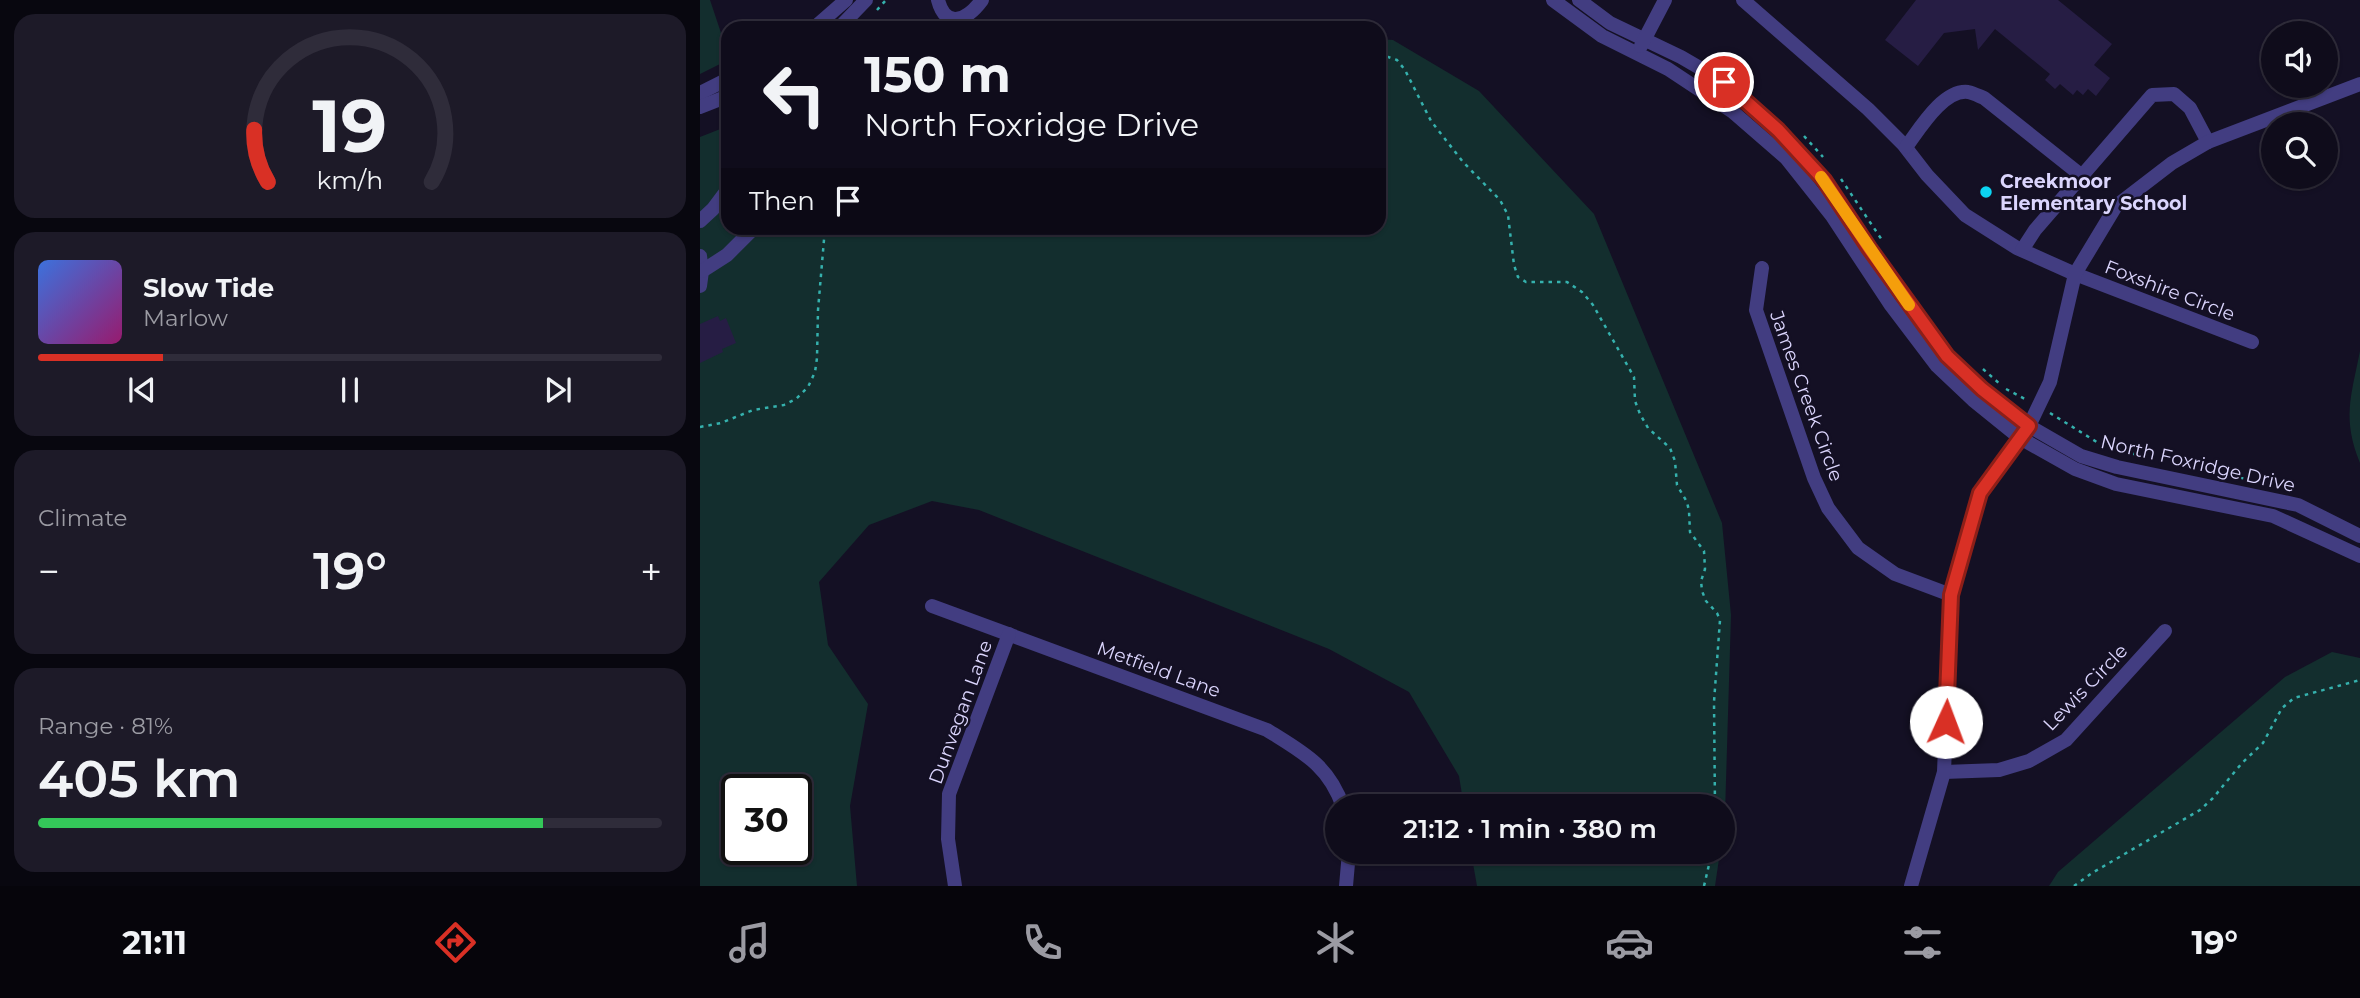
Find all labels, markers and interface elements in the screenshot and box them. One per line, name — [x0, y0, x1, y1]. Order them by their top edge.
map controls — [2261, 21, 2338, 189]
button: sound — [2261, 21, 2338, 98]
text: 150 m — [864, 45, 1011, 104]
icon: left — [749, 49, 840, 140]
pin — [1694, 52, 1754, 112]
icon: arrive — [1705, 63, 1743, 101]
text: 19 — [313, 82, 387, 170]
text: North Foxridge Drive — [864, 105, 1199, 144]
button: search — [2261, 112, 2338, 189]
text: km/h — [317, 165, 383, 195]
place label: Creekmoor Elementary School — [2000, 170, 2187, 215]
icon: arrive — [829, 182, 867, 220]
marker: Creekmoor Elementary School — [1978, 184, 1994, 200]
text: Then — [749, 185, 815, 217]
street label: Foxshire Circle — [2102, 255, 2238, 326]
text: Slow Tide — [143, 272, 274, 304]
text: Marlow — [143, 304, 228, 332]
street label: James Creek Circle — [1765, 307, 1848, 485]
icon: previous — [123, 371, 161, 409]
icon: pause — [331, 371, 369, 409]
icon: next — [539, 371, 577, 409]
street label: North Foxridge Drive — [2098, 430, 2297, 497]
text: Climate — [38, 504, 127, 532]
text: 19° — [313, 539, 387, 602]
text: − — [38, 548, 60, 595]
text: + — [640, 548, 662, 595]
street label: Metfield Lane — [1094, 636, 1224, 702]
street label: Dunvegan Lane — [924, 637, 997, 787]
street label: Lewis Circle — [2038, 639, 2132, 735]
position arrow — [1909, 685, 1983, 759]
text: Range · 81% — [38, 712, 173, 740]
text: 405 km — [38, 747, 241, 810]
speed limit sign: 30 — [721, 774, 812, 865]
text: 21:12 · 1 min · 380 m — [1403, 813, 1657, 845]
icon: directions — [431, 918, 480, 967]
icon: music — [725, 918, 774, 967]
icon: phone — [1018, 918, 1067, 967]
icon: climate — [1311, 918, 1360, 967]
icon: car — [1605, 918, 1654, 967]
icon: filters — [1898, 918, 1947, 967]
text: 21:11 — [122, 923, 187, 962]
text: 19° — [2191, 923, 2238, 962]

